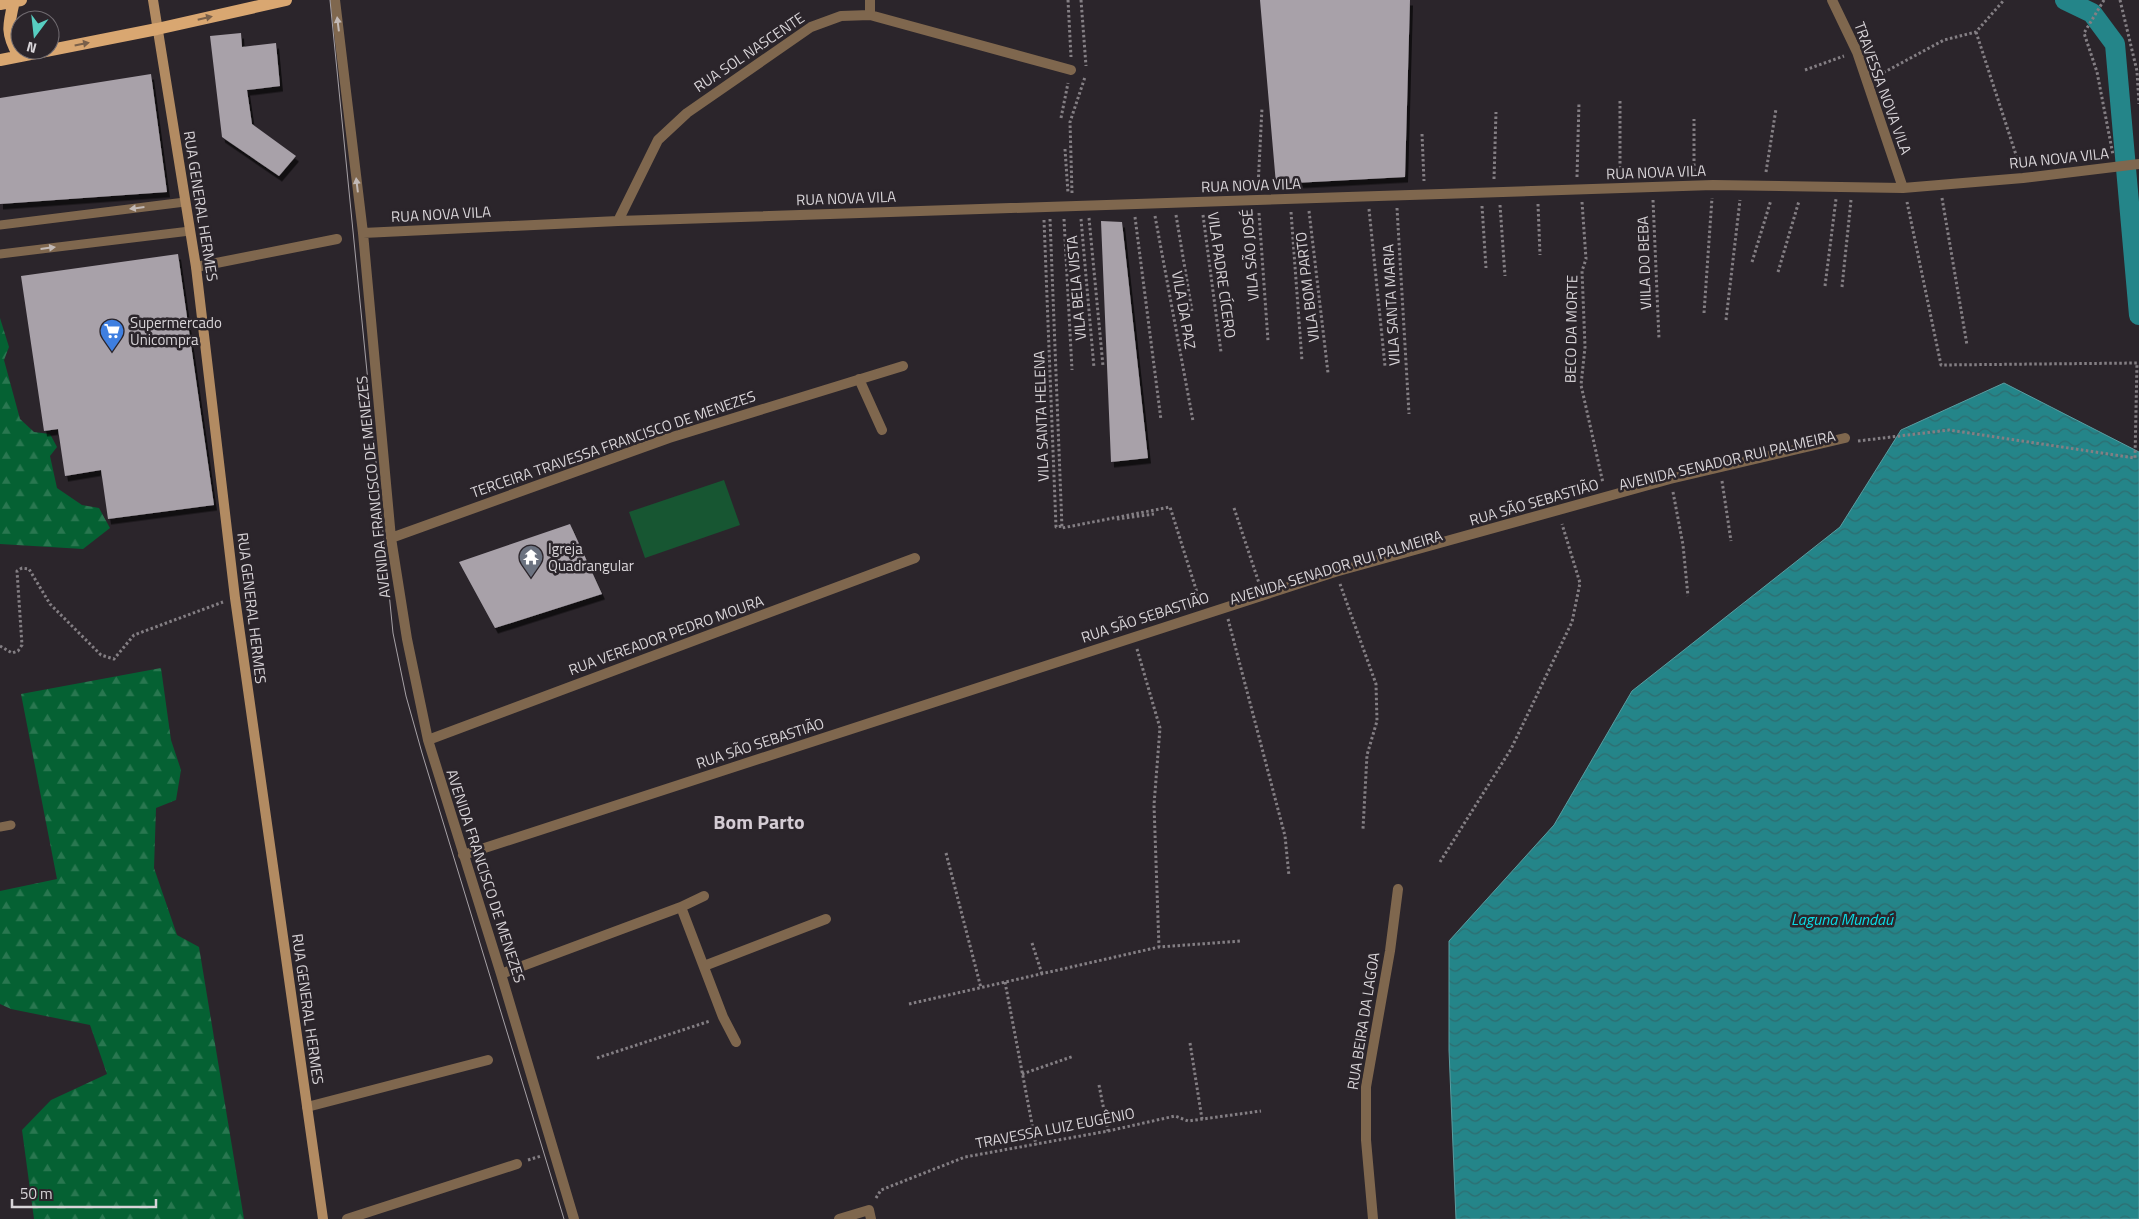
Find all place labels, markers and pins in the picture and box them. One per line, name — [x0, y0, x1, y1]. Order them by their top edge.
place label: Supermercado Unicompra — [130, 311, 222, 351]
supermarket icon: Supermercado Unicompra — [99, 318, 125, 352]
place label: Igreja Quadrangular — [548, 537, 634, 577]
temple icon: Igreja Quadrangular — [518, 544, 544, 578]

